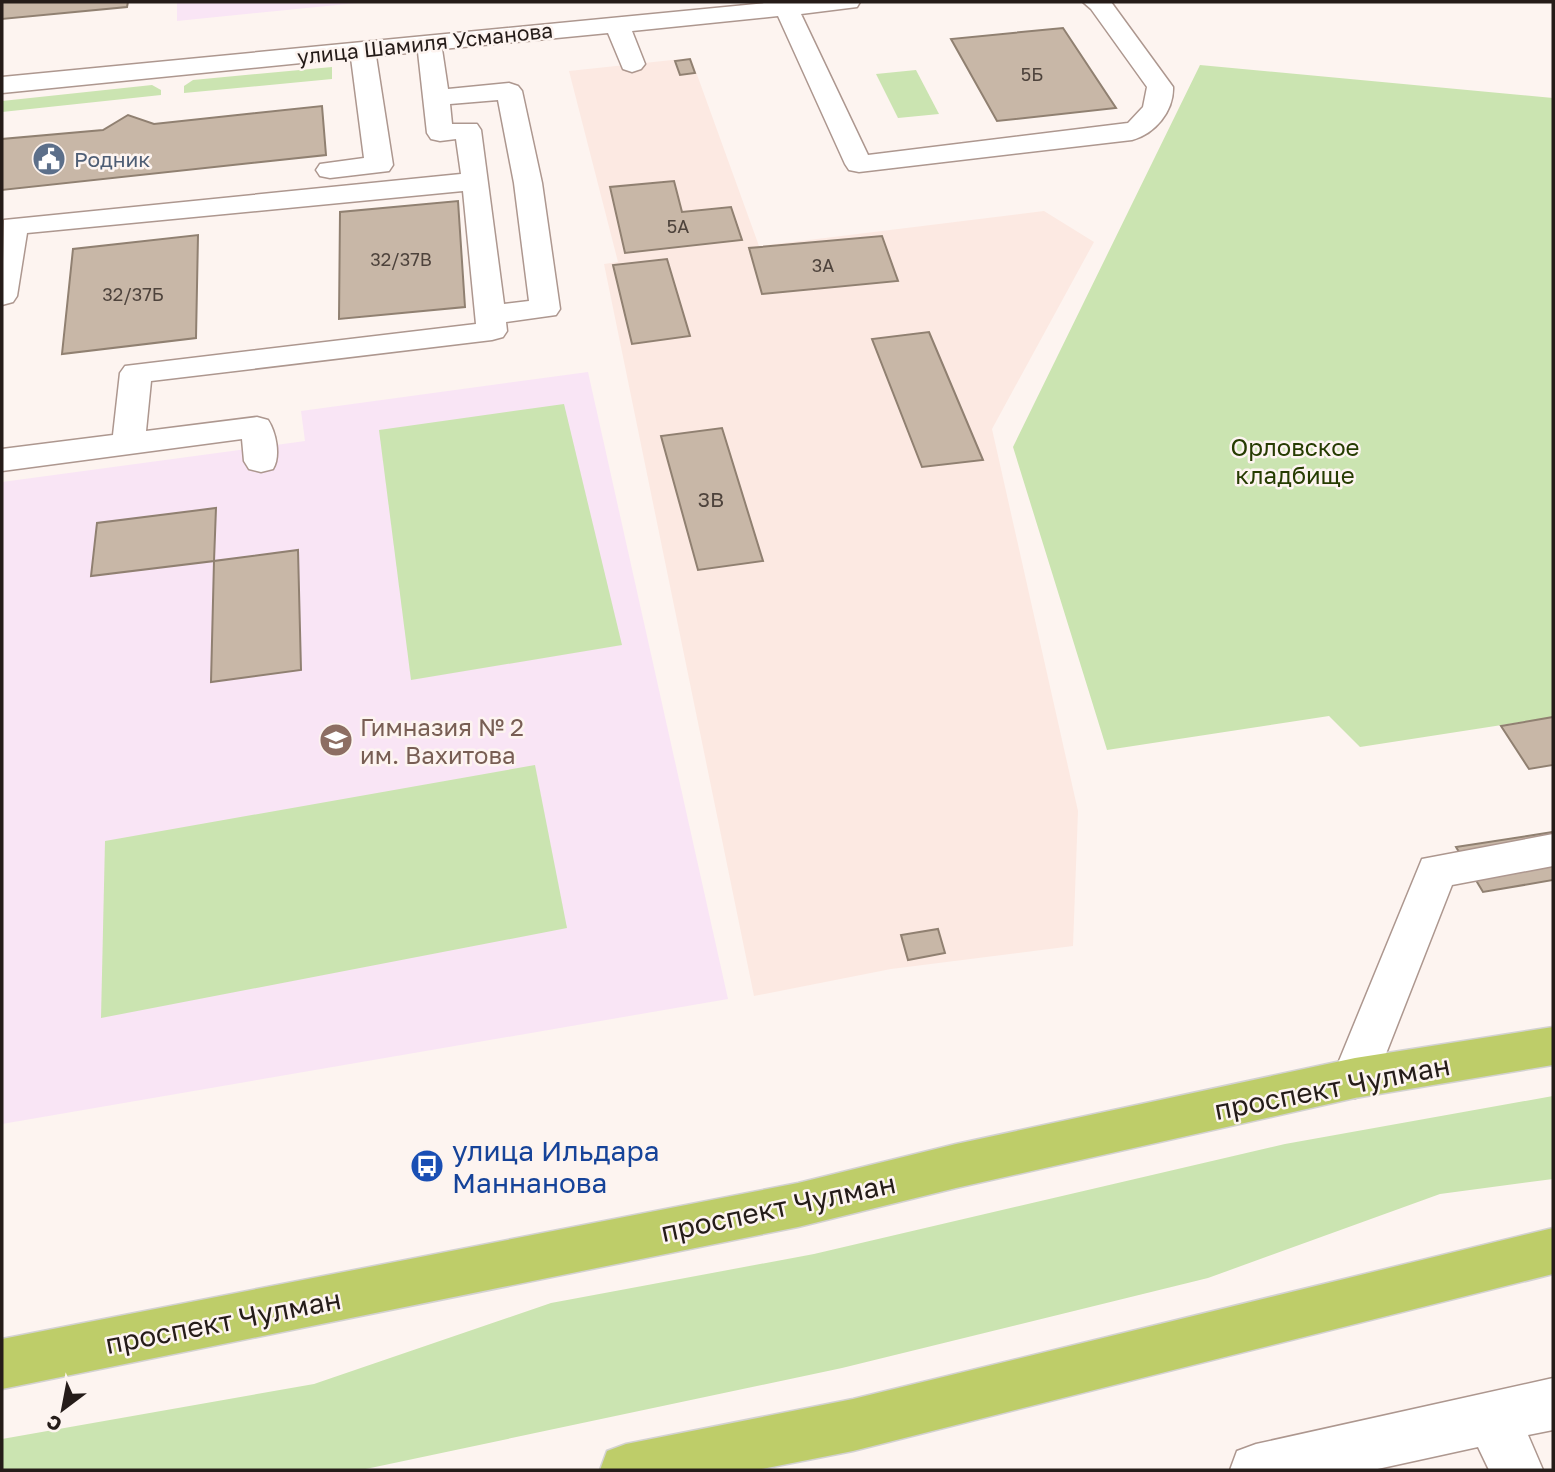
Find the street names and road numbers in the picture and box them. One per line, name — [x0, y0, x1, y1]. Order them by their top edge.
street label: улица Шамиля Усманова — [296, 17, 554, 69]
street label: проспект Чулман — [1211, 1048, 1453, 1126]
street label: проспект Чулман — [658, 1166, 898, 1248]
street label: проспект Чулман — [102, 1282, 344, 1360]

